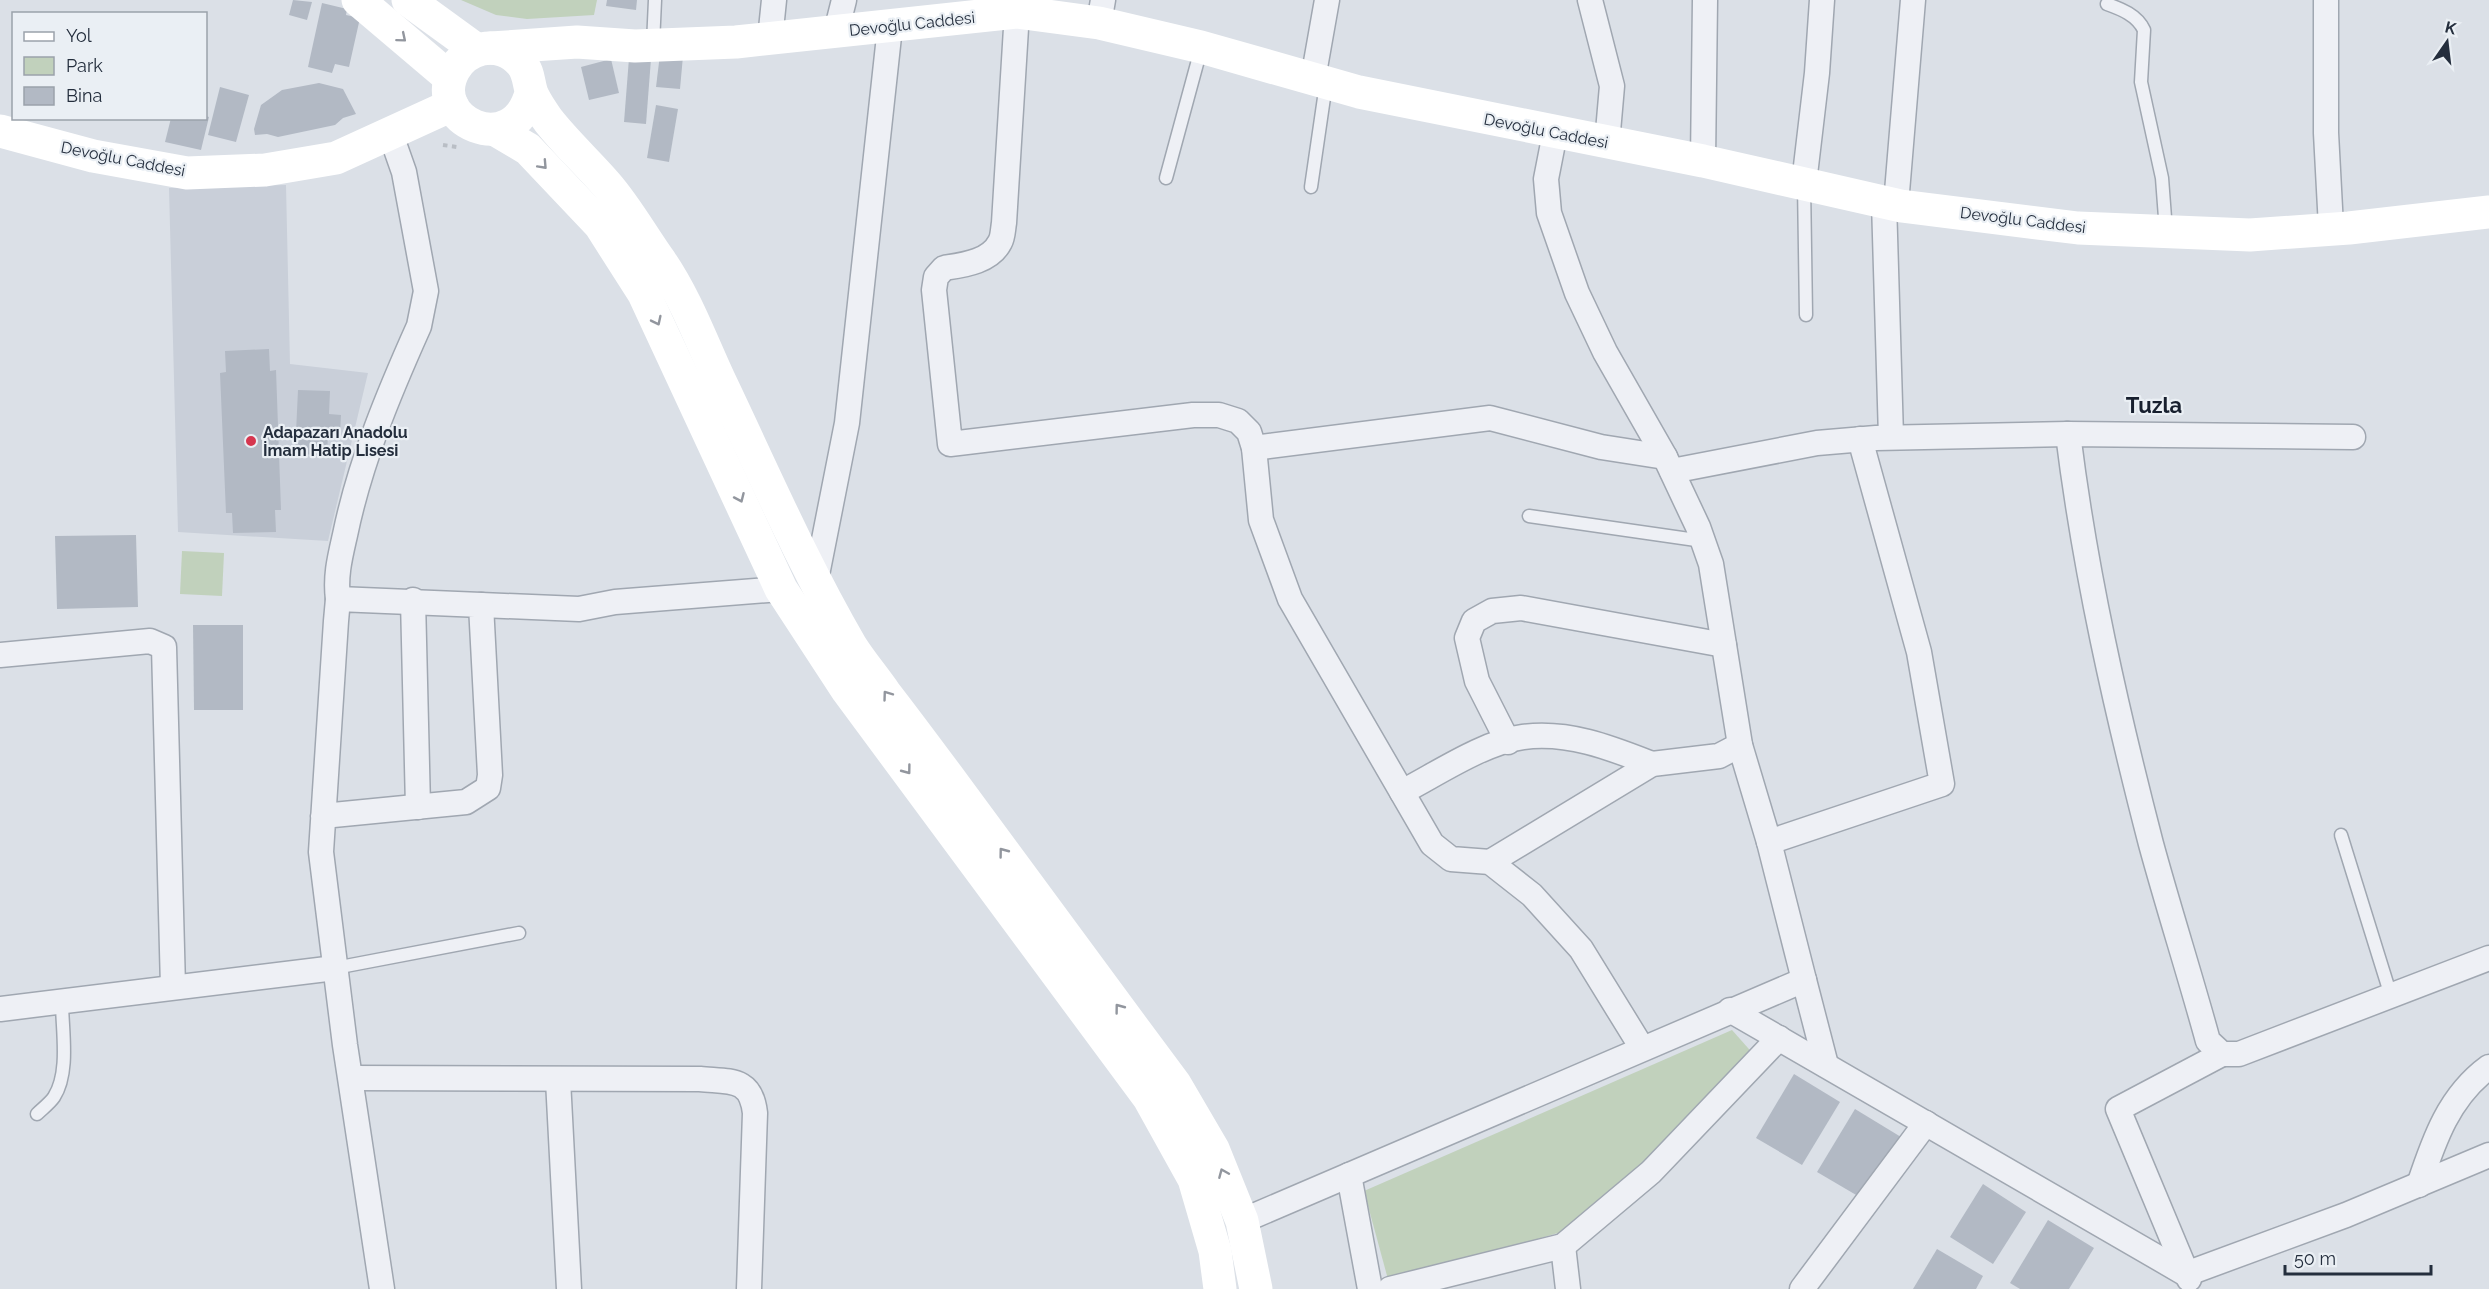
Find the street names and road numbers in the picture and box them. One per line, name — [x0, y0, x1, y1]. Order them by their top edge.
street label: Devoğlu Caddesi — [848, 8, 976, 40]
street label: Devoğlu Caddesi — [1482, 110, 1610, 152]
street label: Devoğlu Caddesi — [59, 138, 187, 180]
street label: Devoğlu Caddesi — [1959, 203, 2087, 237]

